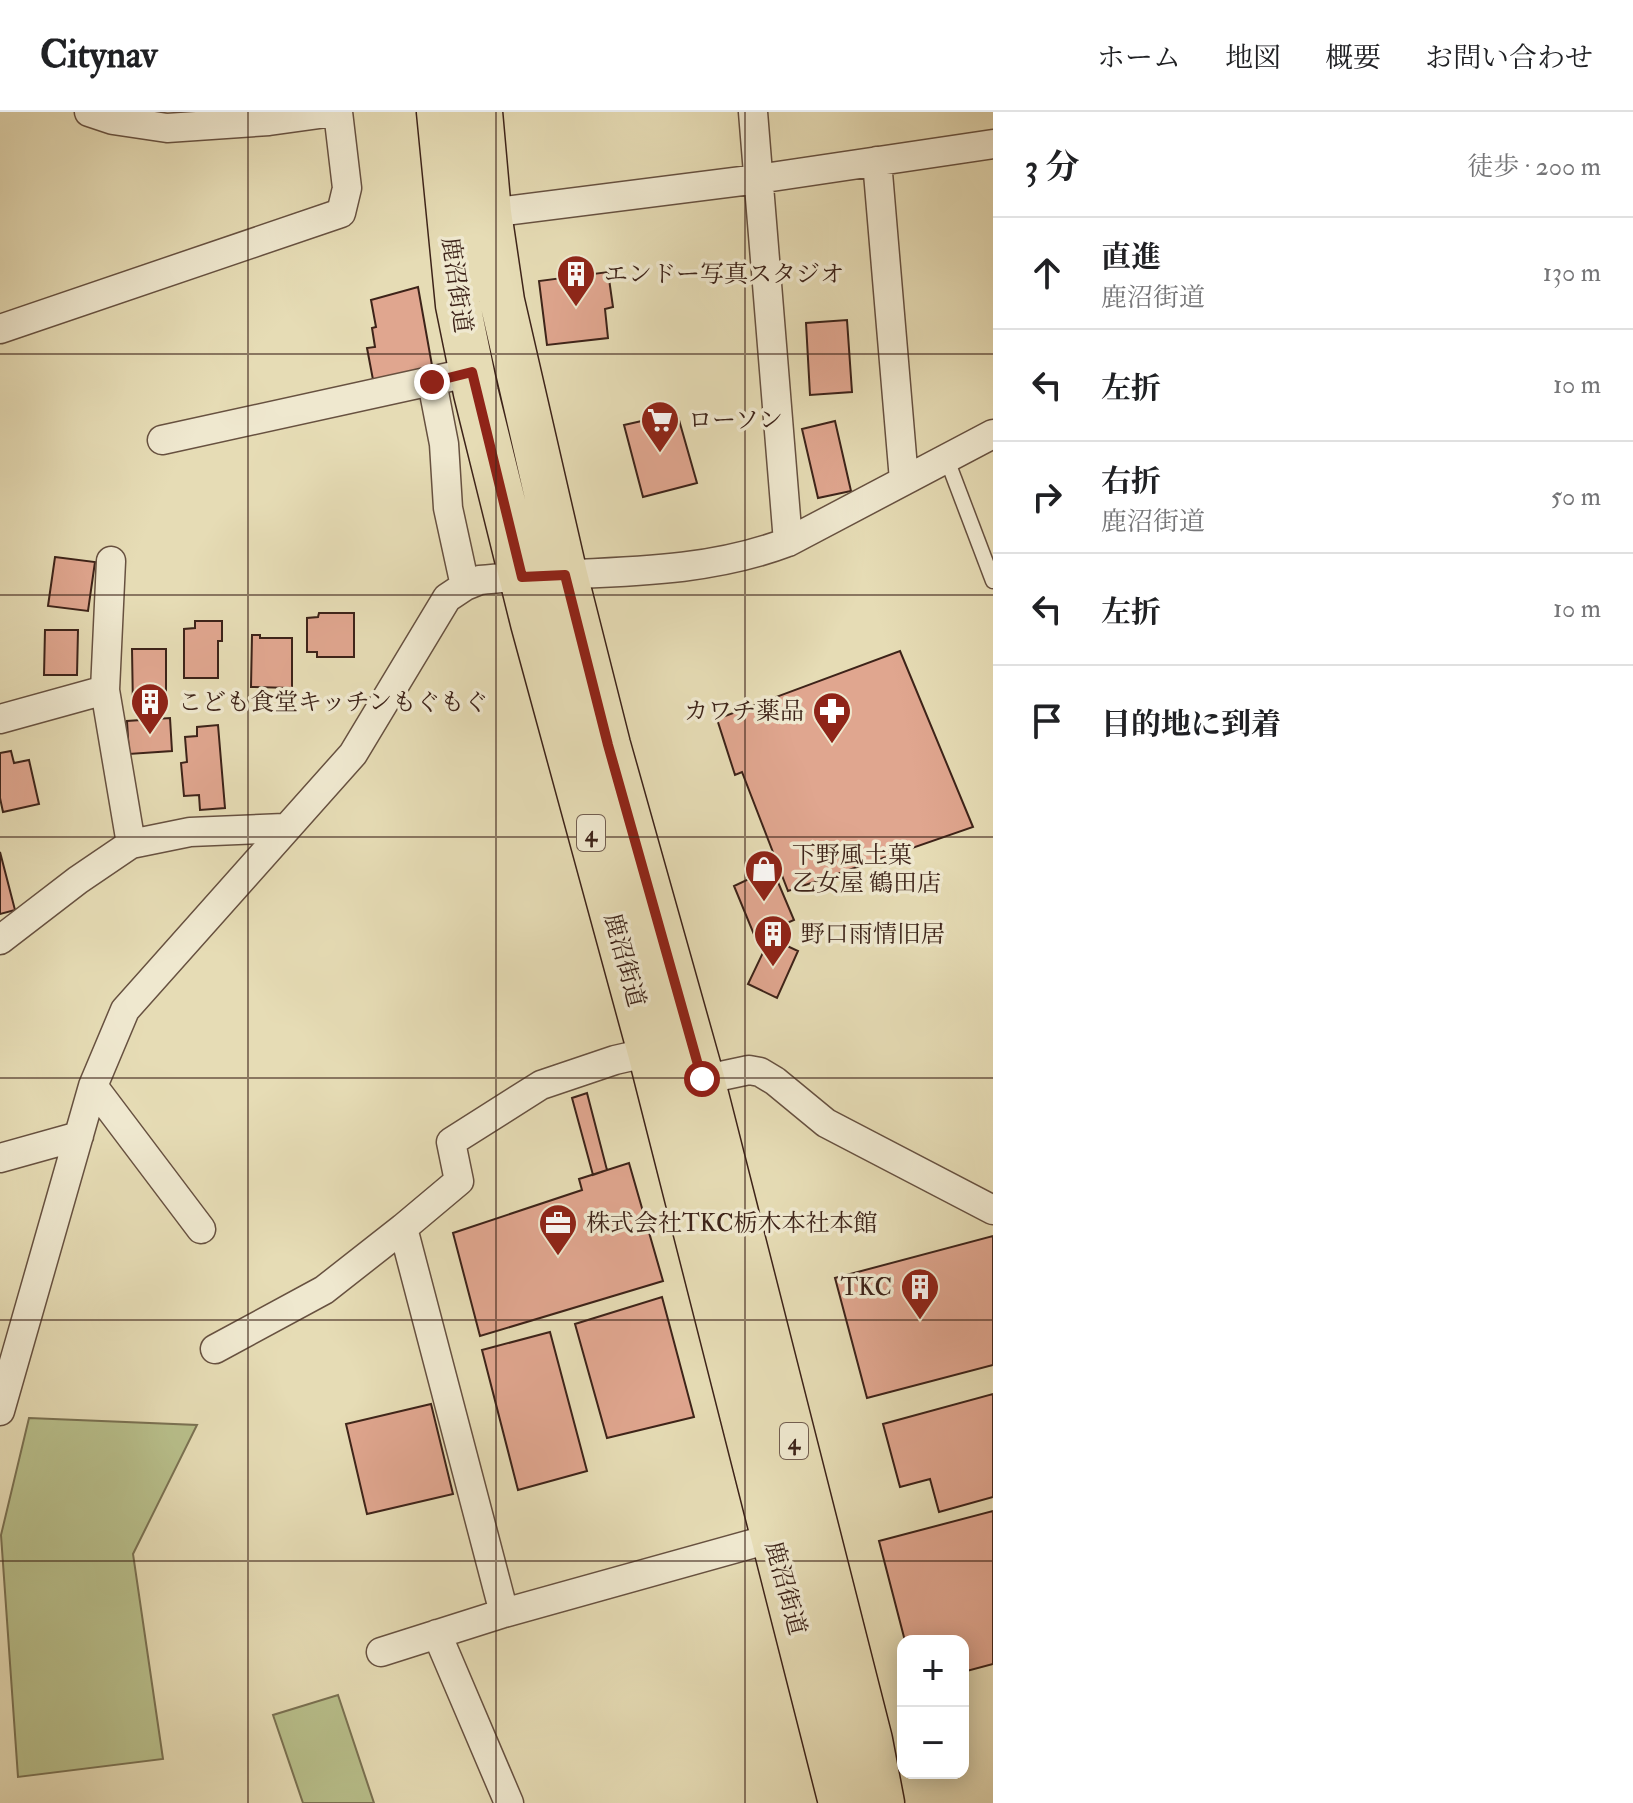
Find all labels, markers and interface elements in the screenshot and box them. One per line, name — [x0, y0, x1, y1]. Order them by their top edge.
text: Citynav — [40, 31, 157, 79]
text: ホーム — [1097, 41, 1181, 76]
text: 地図 — [1225, 41, 1281, 76]
text: 概要 — [1325, 41, 1381, 76]
text: お問い合わせ — [1425, 41, 1593, 76]
text: 3 分 — [1025, 146, 1079, 189]
text: 徒歩 · 200 m — [1467, 151, 1601, 183]
street label: 鹿沼街道 — [434, 235, 479, 335]
text: 直進 — [1101, 239, 1161, 276]
icon: ahead — [1025, 251, 1069, 295]
building icon: エンドー写真スタジオ — [555, 253, 597, 308]
text: 130 m — [1543, 257, 1601, 289]
place label: エンドー写真スタジオ — [604, 259, 844, 290]
text: 鹿沼街道 — [1101, 282, 1205, 314]
icon: left — [1025, 363, 1069, 407]
route end — [414, 364, 450, 400]
text: 10 m — [1553, 369, 1601, 401]
text: 左折 — [1101, 370, 1161, 407]
supermarket icon: ローソン — [639, 399, 681, 454]
place label: ローソン — [688, 405, 783, 436]
text: 右折 — [1101, 463, 1161, 500]
icon: right — [1025, 475, 1069, 519]
text: 50 m — [1551, 481, 1601, 513]
text: 鹿沼街道 — [1101, 506, 1205, 538]
icon: left — [1025, 587, 1069, 631]
text: 10 m — [1553, 593, 1601, 625]
text: 左折 — [1101, 594, 1161, 631]
building icon: こども食堂キッチンもぐもぐ — [129, 681, 171, 736]
place label: こども食堂キッチンもぐもぐ — [178, 687, 488, 718]
pharmacy icon: カワチ薬品 — [811, 690, 853, 745]
place label: カワチ薬品 — [684, 696, 804, 727]
icon: arrive — [1025, 699, 1069, 743]
text: 目的地に到着 — [1101, 706, 1281, 743]
road number: 4 — [577, 815, 605, 851]
place label: 下野風土菓 乙女屋 鶴田店 — [792, 840, 941, 899]
shop icon: 下野風土菓 乙女屋 鶴田店 — [743, 848, 785, 903]
street label: 鹿沼街道 — [597, 910, 652, 1011]
building icon: 野口雨情旧居 — [752, 913, 794, 968]
place label: 野口雨情旧居 — [801, 919, 945, 950]
route start — [684, 1061, 720, 1097]
office icon: 株式会社TKC栃木本社本館 — [537, 1202, 579, 1257]
place label: 株式会社TKC栃木本社本館 — [586, 1208, 877, 1239]
building icon: TKC — [899, 1266, 941, 1321]
place label: TKC — [841, 1272, 892, 1303]
road number: 4 — [780, 1423, 808, 1459]
street label: 鹿沼街道 — [758, 1538, 813, 1639]
map controls — [897, 1635, 969, 1779]
button: + — [897, 1635, 969, 1707]
button: − — [897, 1707, 969, 1779]

